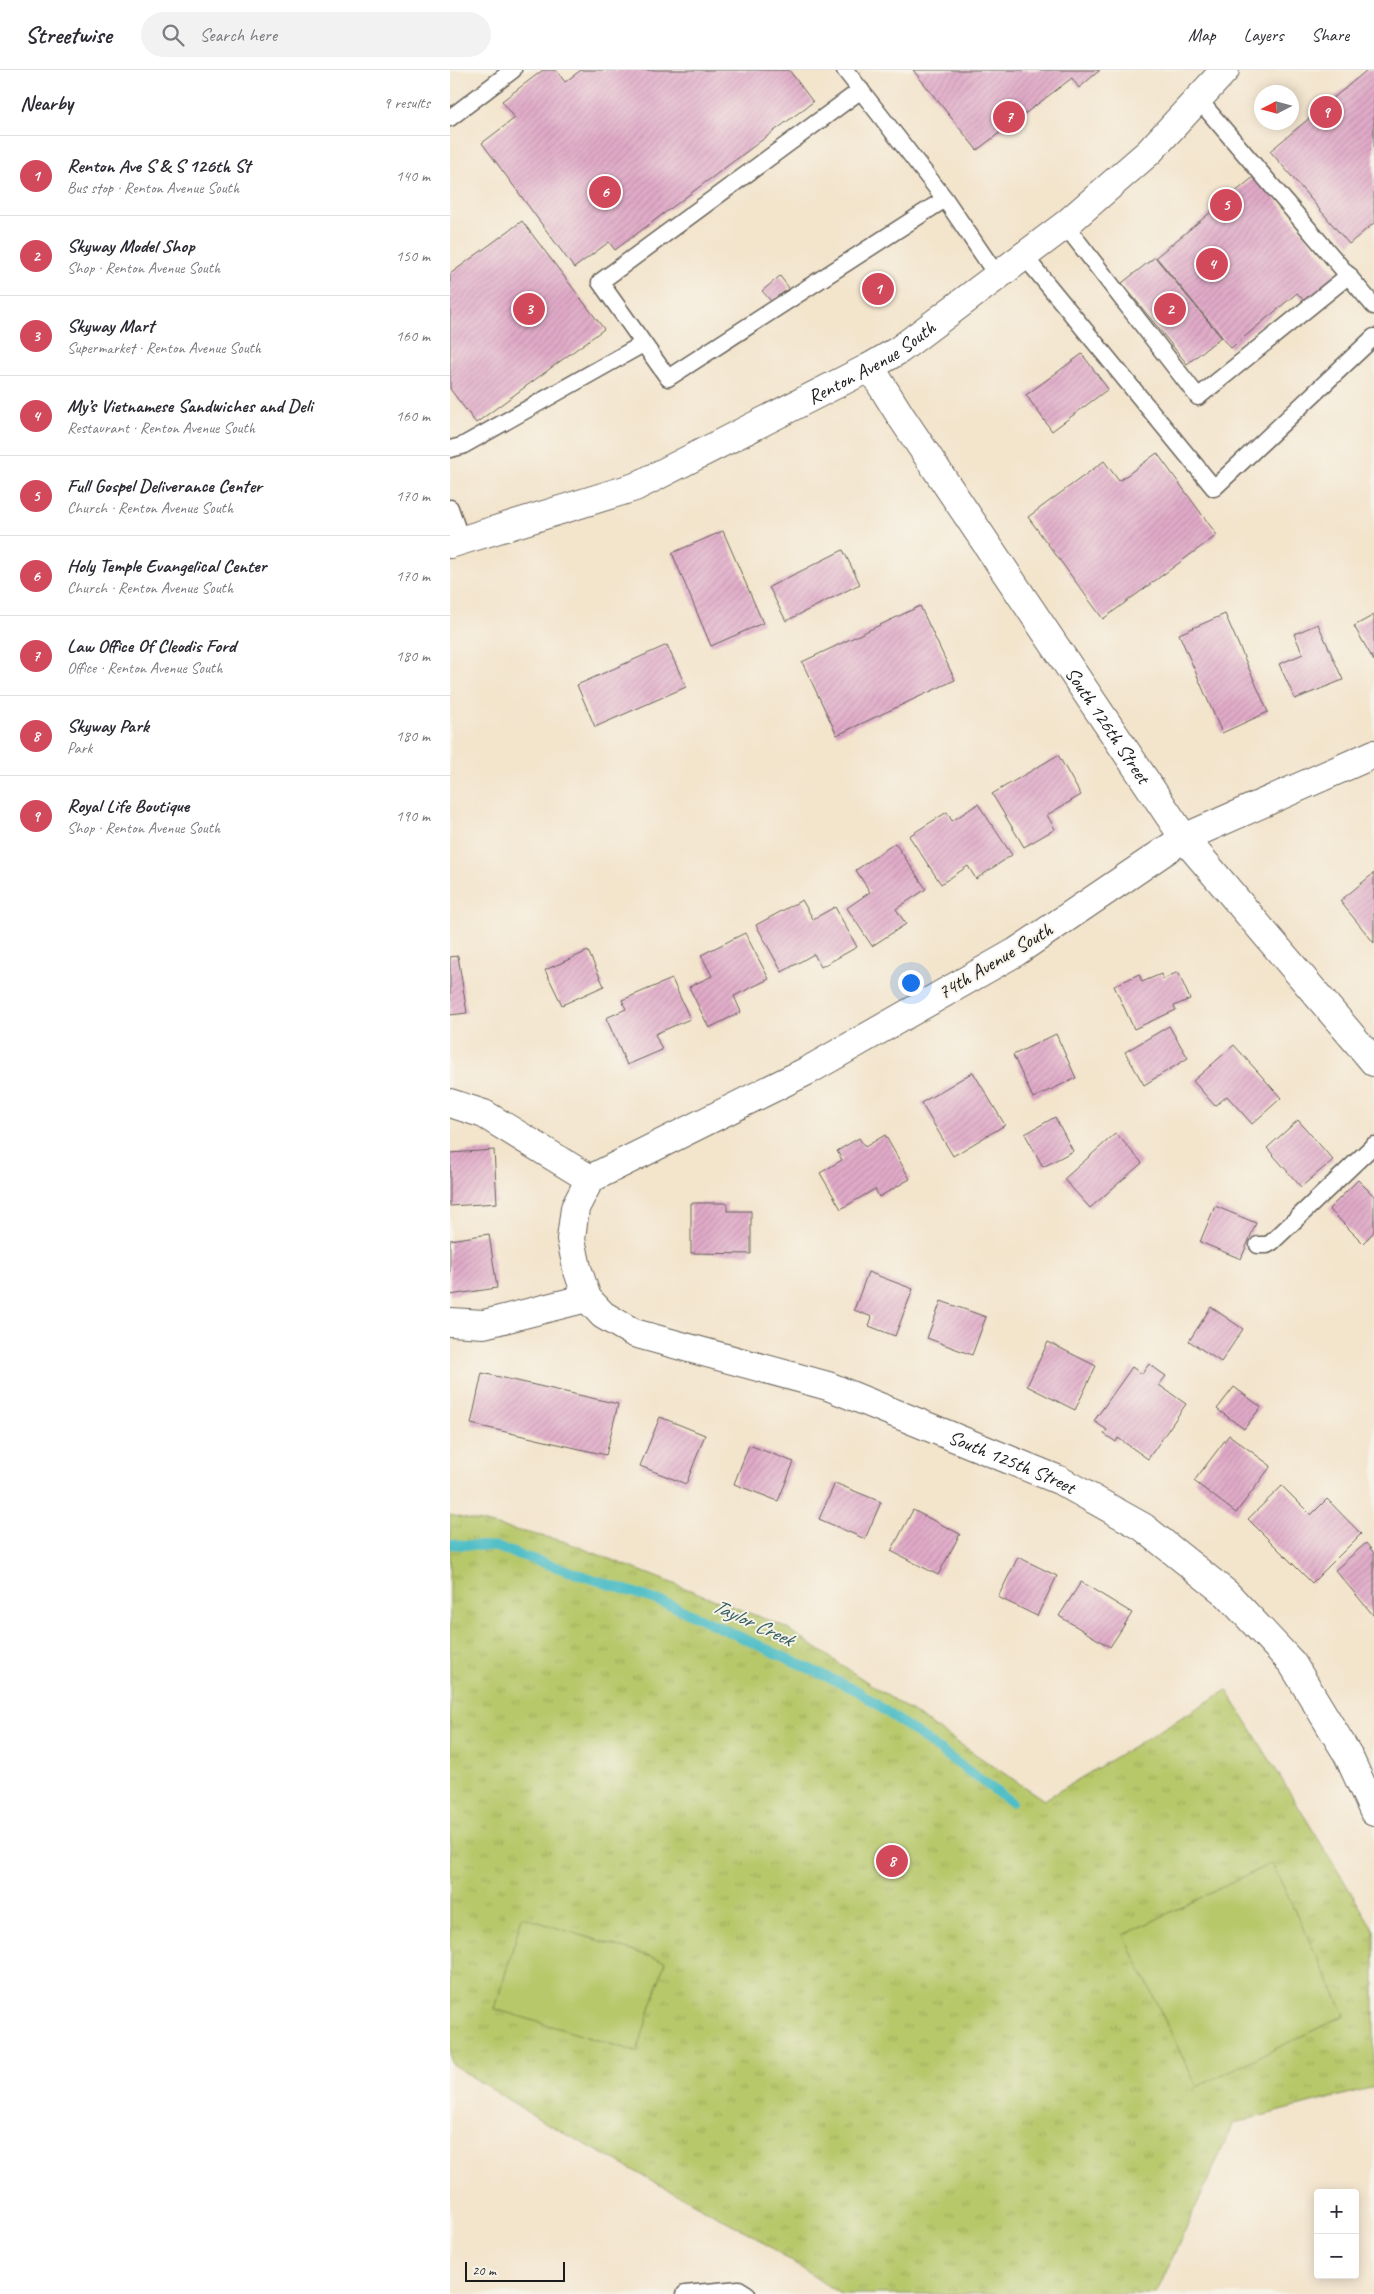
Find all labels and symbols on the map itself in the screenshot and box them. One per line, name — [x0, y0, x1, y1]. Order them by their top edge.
north arrow — [1254, 85, 1299, 130]
pin: 9 — [1310, 93, 1342, 131]
pin: 7 — [993, 98, 1025, 136]
pin: 6 — [589, 173, 621, 211]
pin: 5 — [1210, 186, 1242, 224]
pin: 4 — [1196, 245, 1228, 283]
pin: 1 — [862, 270, 894, 308]
pin: 3 — [513, 290, 545, 328]
pin: 2 — [1154, 290, 1186, 328]
street label: Renton Avenue South — [803, 314, 941, 409]
street label: South 126th Street — [1060, 662, 1158, 790]
street label: 74th Avenue South — [933, 917, 1058, 1005]
your location — [898, 970, 924, 996]
street label: South 125th Street — [945, 1424, 1082, 1500]
water label: Taylor Creek — [709, 1592, 800, 1653]
pin: 8 — [876, 1842, 908, 1880]
scale bar — [465, 2259, 565, 2282]

